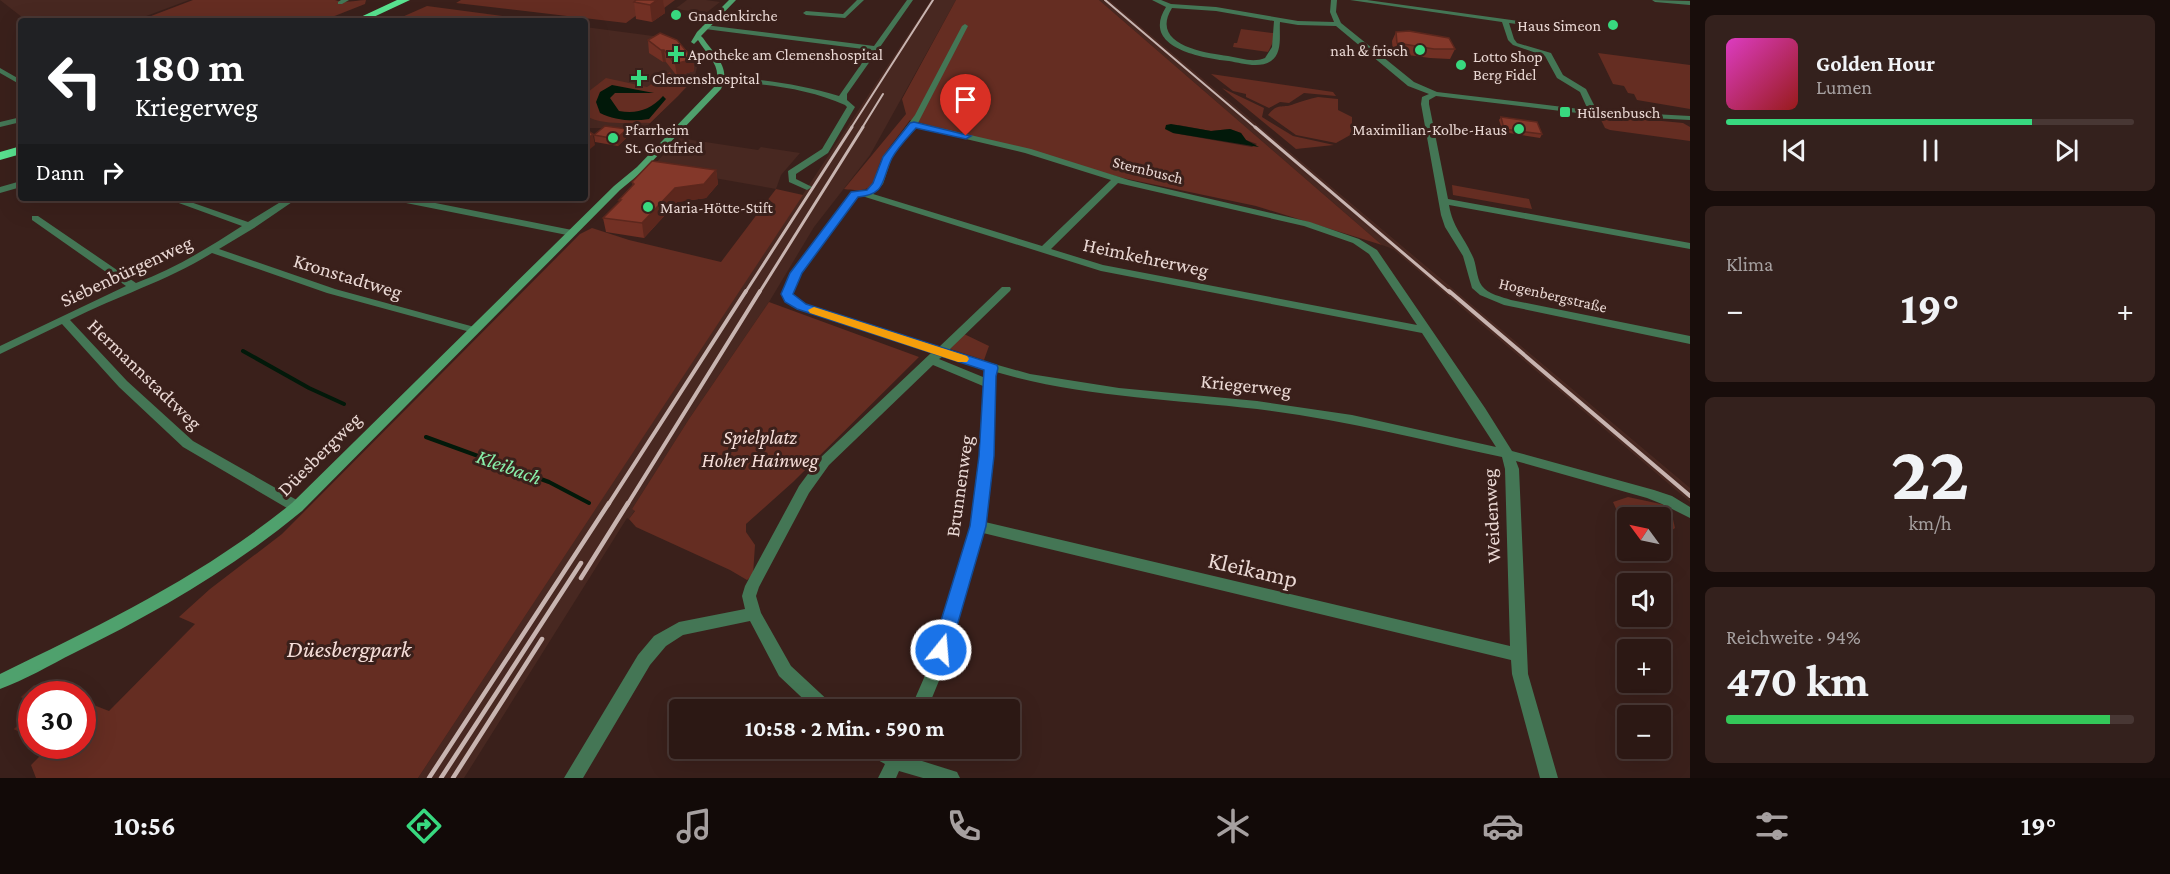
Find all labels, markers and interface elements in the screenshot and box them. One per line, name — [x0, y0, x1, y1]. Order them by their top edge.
place label: Gnadenkirche — [688, 7, 778, 24]
marker: Gnadenkirche — [669, 8, 683, 22]
place label: Haus Simeon — [1517, 17, 1601, 34]
marker: Haus Simeon — [1606, 18, 1620, 32]
icon: left — [36, 42, 114, 120]
place label: nah & frisch — [1330, 42, 1408, 59]
text: 180 m — [135, 43, 244, 90]
marker: nah & frisch — [1413, 43, 1427, 57]
place label: Apotheke am Clemenshospital — [688, 46, 883, 64]
marker: Apotheke am Clemenshospital — [669, 47, 683, 61]
place label: Lotto Shop Berg Fidel — [1473, 48, 1543, 84]
text: Golden Hour — [1816, 51, 1935, 76]
marker: Lotto Shop Berg Fidel — [1454, 58, 1468, 72]
marker: Clemenshospital — [630, 69, 648, 87]
place label: Clemenshospital — [652, 70, 760, 88]
pin — [940, 74, 991, 136]
text: Lumen — [1816, 76, 1872, 98]
icon: arrive — [949, 83, 982, 116]
text: Kriegerweg — [135, 92, 258, 122]
place label: Hülsenbusch — [1577, 104, 1661, 121]
marker: Hülsenbusch — [1558, 105, 1572, 119]
place label: Pfarrheim St. Gottfried — [625, 121, 704, 156]
place label: Maximilian-Kolbe-Haus — [1352, 121, 1507, 138]
marker: Maximilian-Kolbe-Haus — [1512, 122, 1526, 136]
marker: Pfarrheim St. Gottfried — [606, 131, 620, 145]
icon: previous — [1778, 134, 1811, 167]
icon: pause — [1914, 134, 1947, 167]
icon: next — [2050, 134, 2083, 167]
street label: Sternbusch — [1111, 153, 1185, 187]
icon: right — [96, 156, 129, 189]
text: Dann — [36, 160, 84, 185]
place label: Maria-Hötte-Stift — [660, 199, 773, 216]
marker: Maria-Hötte-Stift — [641, 200, 655, 214]
street label: Siebenbürgenweg — [57, 231, 196, 312]
street label: Heimkehrerweg — [1081, 233, 1211, 282]
street label: Kronstadtweg — [291, 249, 405, 304]
text: Klima — [1726, 253, 1773, 275]
street label: Hogenbergstraße — [1497, 274, 1609, 317]
text: 19° — [1901, 283, 1959, 333]
text: − — [1726, 291, 1743, 328]
text: + — [2117, 291, 2134, 328]
street label: Hermannstadtweg — [83, 314, 207, 435]
street label: Kriegerweg — [1199, 369, 1293, 402]
street label: Düesbergweg — [273, 407, 366, 501]
park label: Spielplatz Hoher Hainweg — [702, 426, 820, 472]
text: 22 — [1891, 429, 1969, 516]
street label: Brunnenweg — [941, 433, 978, 538]
water label: Kleibach — [473, 444, 545, 490]
street label: Weidenweg — [1478, 468, 1505, 564]
north arrow — [1617, 507, 1671, 561]
map controls — [1617, 507, 1671, 759]
text: km/h — [1908, 512, 1952, 534]
street label: Kleikamp — [1206, 546, 1300, 592]
button: sound — [1617, 573, 1671, 627]
position arrow — [909, 618, 973, 682]
text: Reichweite · 94% — [1726, 626, 1861, 648]
park label: Düesbergpark — [287, 635, 413, 662]
button: + — [1617, 639, 1671, 693]
text: 470 km — [1726, 656, 1869, 706]
speed limit sign: 30 — [18, 681, 96, 759]
button: − — [1617, 705, 1671, 759]
text: 10:58 · 2 Min. · 590 m — [745, 716, 944, 741]
icon: directions — [403, 805, 445, 847]
icon: music — [673, 805, 715, 847]
icon: phone — [943, 805, 985, 847]
icon: climate — [1212, 805, 1254, 847]
icon: car — [1482, 805, 1524, 847]
icon: filters — [1751, 805, 1793, 847]
text: 10:56 — [114, 811, 176, 841]
text: 19° — [2021, 811, 2056, 841]

